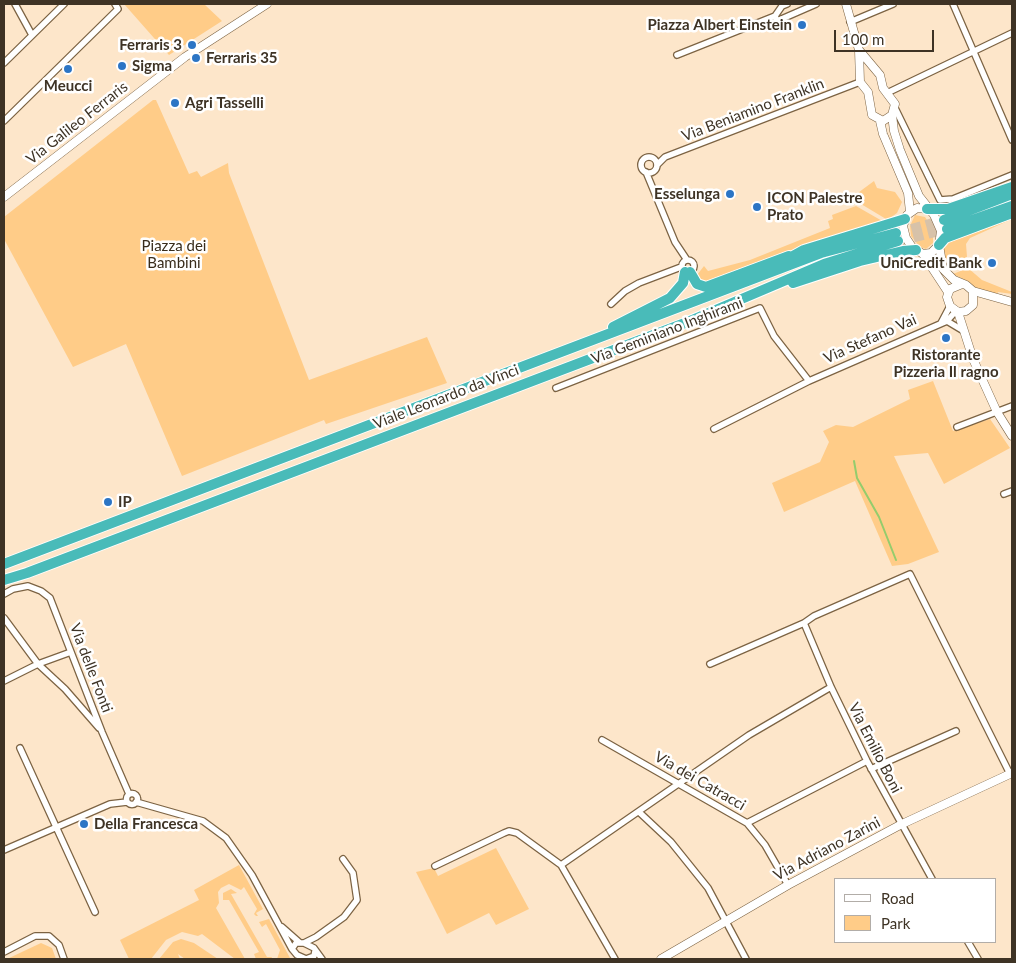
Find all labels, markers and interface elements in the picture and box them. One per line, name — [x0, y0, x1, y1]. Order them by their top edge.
place label: Piazza Albert Einstein — [648, 16, 792, 34]
marker: Piazza Albert Einstein — [796, 19, 808, 31]
scale bar — [836, 20, 936, 52]
text: 100 m — [842, 30, 884, 48]
place label: Ferraris 3 — [119, 36, 182, 54]
marker: Ferraris 3 — [186, 39, 198, 51]
place label: Ferraris 35 — [206, 49, 278, 67]
marker: Ferraris 35 — [190, 52, 202, 64]
place label: Sigma — [132, 57, 172, 75]
marker: Sigma — [116, 60, 128, 72]
marker: Meucci — [62, 63, 74, 75]
street label: Via Beniamino Franklin — [679, 75, 827, 145]
place label: Meucci — [44, 77, 92, 95]
street label: Via Galileo Ferraris — [23, 78, 131, 168]
place label: Agri Tasselli — [185, 94, 264, 112]
marker: Agri Tasselli — [169, 97, 181, 109]
place label: Esselunga — [654, 185, 720, 203]
marker: Esselunga — [724, 188, 736, 200]
place label: ICON Palestre Prato — [767, 189, 862, 224]
marker: ICON Palestre Prato — [751, 201, 763, 213]
park label: Piazza dei Bambini — [142, 237, 206, 272]
place label: UniCredit Bank — [880, 254, 982, 272]
marker: UniCredit Bank — [986, 257, 998, 269]
street label: Via Geminiano Inghirami — [589, 294, 745, 368]
street label: Via Stefano Vai — [821, 311, 919, 367]
marker: Ristorante Pizzeria Il ragno — [940, 332, 952, 344]
place label: Ristorante Pizzeria Il ragno — [893, 346, 999, 381]
street label: Viale Leonardo da Vinci — [371, 361, 521, 433]
place label: IP — [118, 493, 132, 511]
marker: IP — [102, 496, 114, 508]
street label: Via delle Fonti — [66, 621, 116, 715]
street label: Via Emilio Boni — [845, 700, 905, 796]
street label: Via dei Catracci — [651, 748, 749, 814]
street label: Via Adriano Zarini — [771, 813, 883, 885]
place label: Della Francesca — [94, 815, 198, 833]
marker: Della Francesca — [78, 818, 90, 830]
legend — [834, 878, 996, 943]
text: Road — [881, 889, 914, 907]
text: Park — [881, 914, 910, 932]

